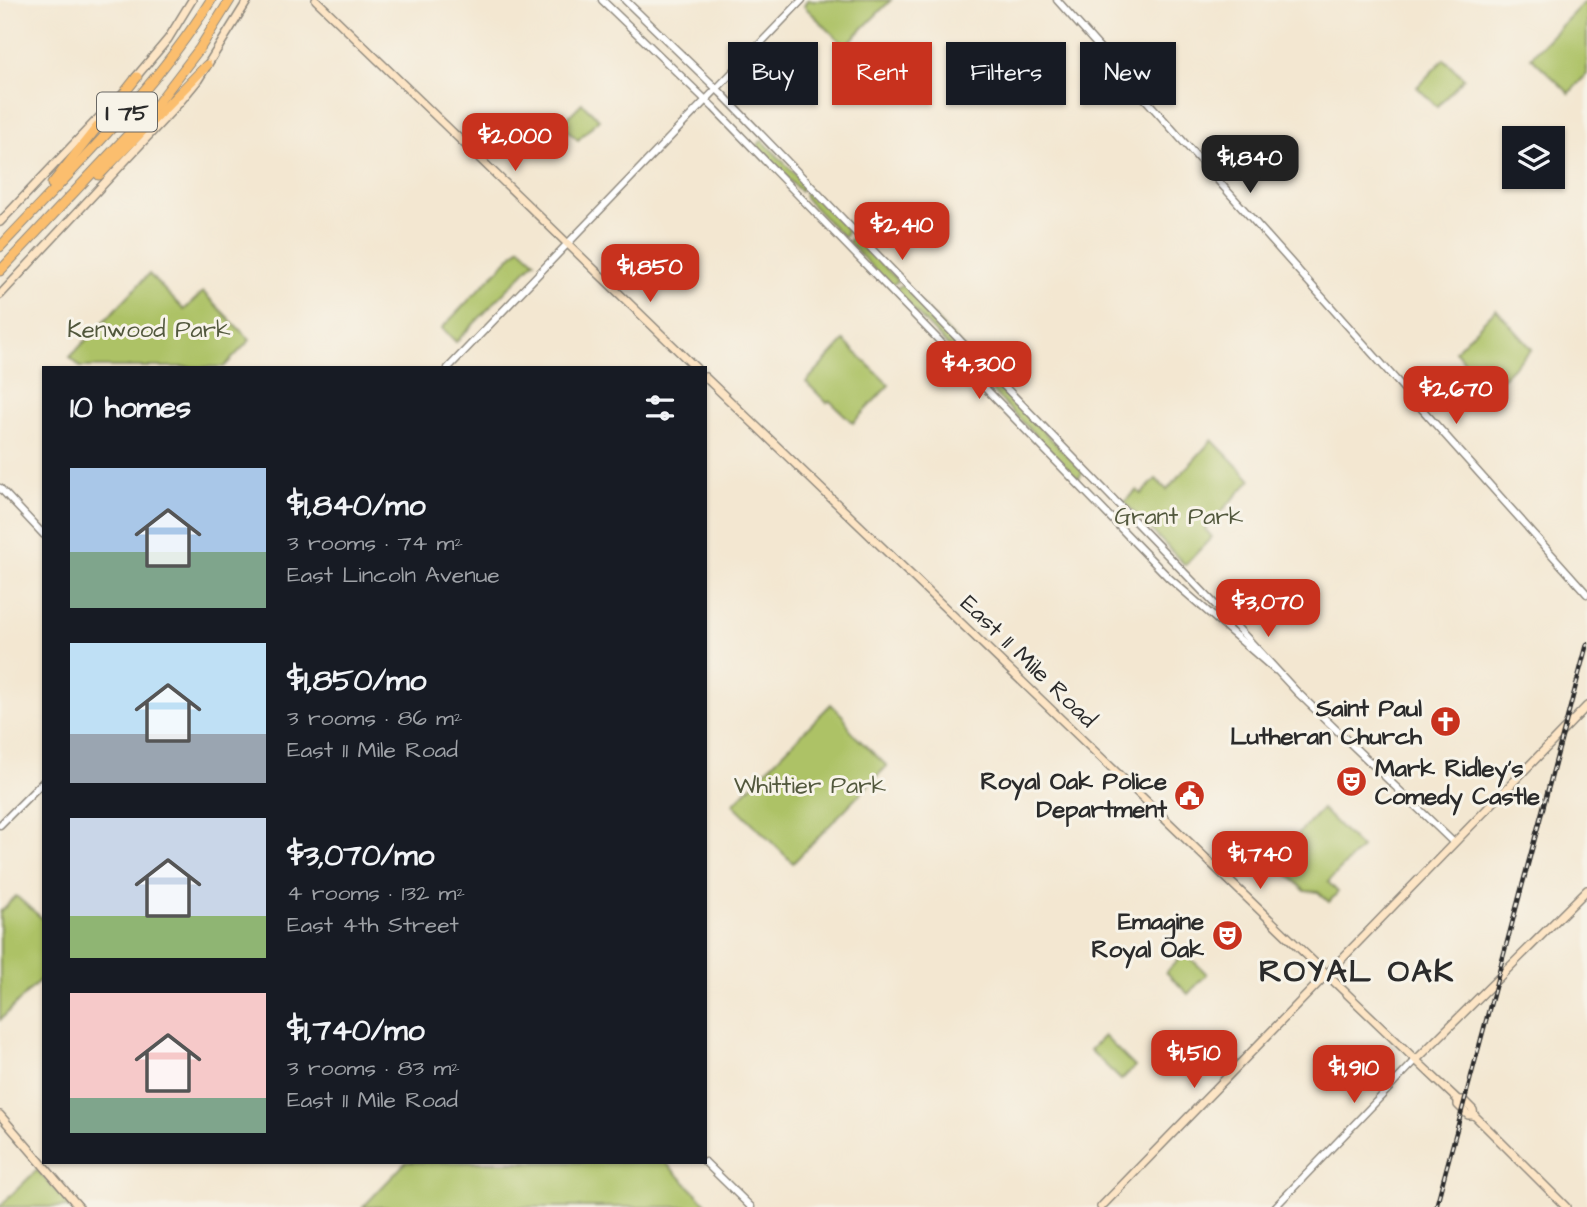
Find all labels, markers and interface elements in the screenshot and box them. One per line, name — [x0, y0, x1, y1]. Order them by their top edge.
chip: Buy — [728, 42, 818, 105]
chip: Rent — [832, 42, 932, 105]
chip: Filters — [946, 42, 1066, 105]
chip: New — [1080, 42, 1176, 105]
road number: I 75 — [97, 92, 157, 132]
pin: $2,000 — [458, 114, 572, 173]
text: $2,000 — [478, 120, 552, 152]
map controls — [1502, 126, 1565, 189]
button: layers — [1502, 126, 1565, 189]
pin: $1,840 — [1193, 136, 1307, 195]
text: $1,840 — [1218, 142, 1282, 174]
pin: $2,410 — [845, 202, 959, 262]
text: $2,410 — [870, 209, 934, 241]
pin: $1,850 — [593, 244, 707, 304]
text: $1,850 — [617, 251, 683, 283]
park label: Kenwood Park — [67, 313, 231, 347]
pin: $4,300 — [922, 342, 1036, 401]
text: $4,300 — [942, 348, 1016, 380]
pin: $2,670 — [1399, 366, 1513, 426]
text: $2,670 — [1419, 373, 1493, 405]
text: 10 homes — [70, 387, 191, 429]
icon: filters — [641, 389, 679, 427]
text: $1,840/mo — [287, 485, 426, 527]
icon: home — [126, 496, 210, 580]
park label: Grant Park — [1115, 500, 1244, 534]
text: 3 rooms · 74 m² — [287, 527, 463, 559]
text: East Lincoln Avenue — [287, 559, 500, 591]
pin: $3,070 — [1211, 580, 1325, 639]
text: $3,070 — [1232, 586, 1304, 618]
street label: East 11 Mile Road — [952, 587, 1104, 736]
text: $1,850/mo — [287, 660, 426, 702]
icon: home — [126, 671, 210, 755]
place label: Saint Paul Lutheran Church — [1230, 692, 1423, 754]
text: 3 rooms · 86 m² — [287, 702, 463, 734]
church icon: Saint Paul Lutheran Church — [1428, 705, 1462, 739]
text: East 11 Mile Road — [287, 734, 458, 766]
place label: Mark Ridley's Comedy Castle — [1375, 752, 1540, 816]
place label: Royal Oak Police Department — [981, 765, 1167, 827]
theatre icon: Mark Ridley's Comedy Castle — [1335, 765, 1369, 799]
park label: Whittier Park — [734, 769, 886, 803]
public building icon: Royal Oak Police Department — [1173, 778, 1207, 812]
pin: $1,740 — [1203, 832, 1317, 891]
text: $3,070/mo — [287, 835, 434, 877]
text: $1,740 — [1228, 838, 1292, 870]
icon: home — [126, 846, 210, 930]
text: 4 rooms · 132 m² — [287, 877, 465, 909]
place label: Emagine Royal Oak — [1092, 905, 1204, 969]
text: East 4th Street — [287, 909, 459, 941]
theatre icon: Emagine Royal Oak — [1210, 918, 1244, 952]
district label: ROYAL OAK — [1259, 949, 1455, 994]
text: $1,740/mo — [287, 1010, 425, 1052]
icon: home — [126, 1021, 210, 1105]
pin: $1,510 — [1137, 1030, 1251, 1090]
text: $1,510 — [1167, 1037, 1221, 1069]
pin: $1,910 — [1297, 1046, 1411, 1105]
text: 3 rooms · 83 m² — [287, 1052, 460, 1084]
text: $1,910 — [1329, 1052, 1379, 1084]
text: East 11 Mile Road — [287, 1084, 458, 1116]

